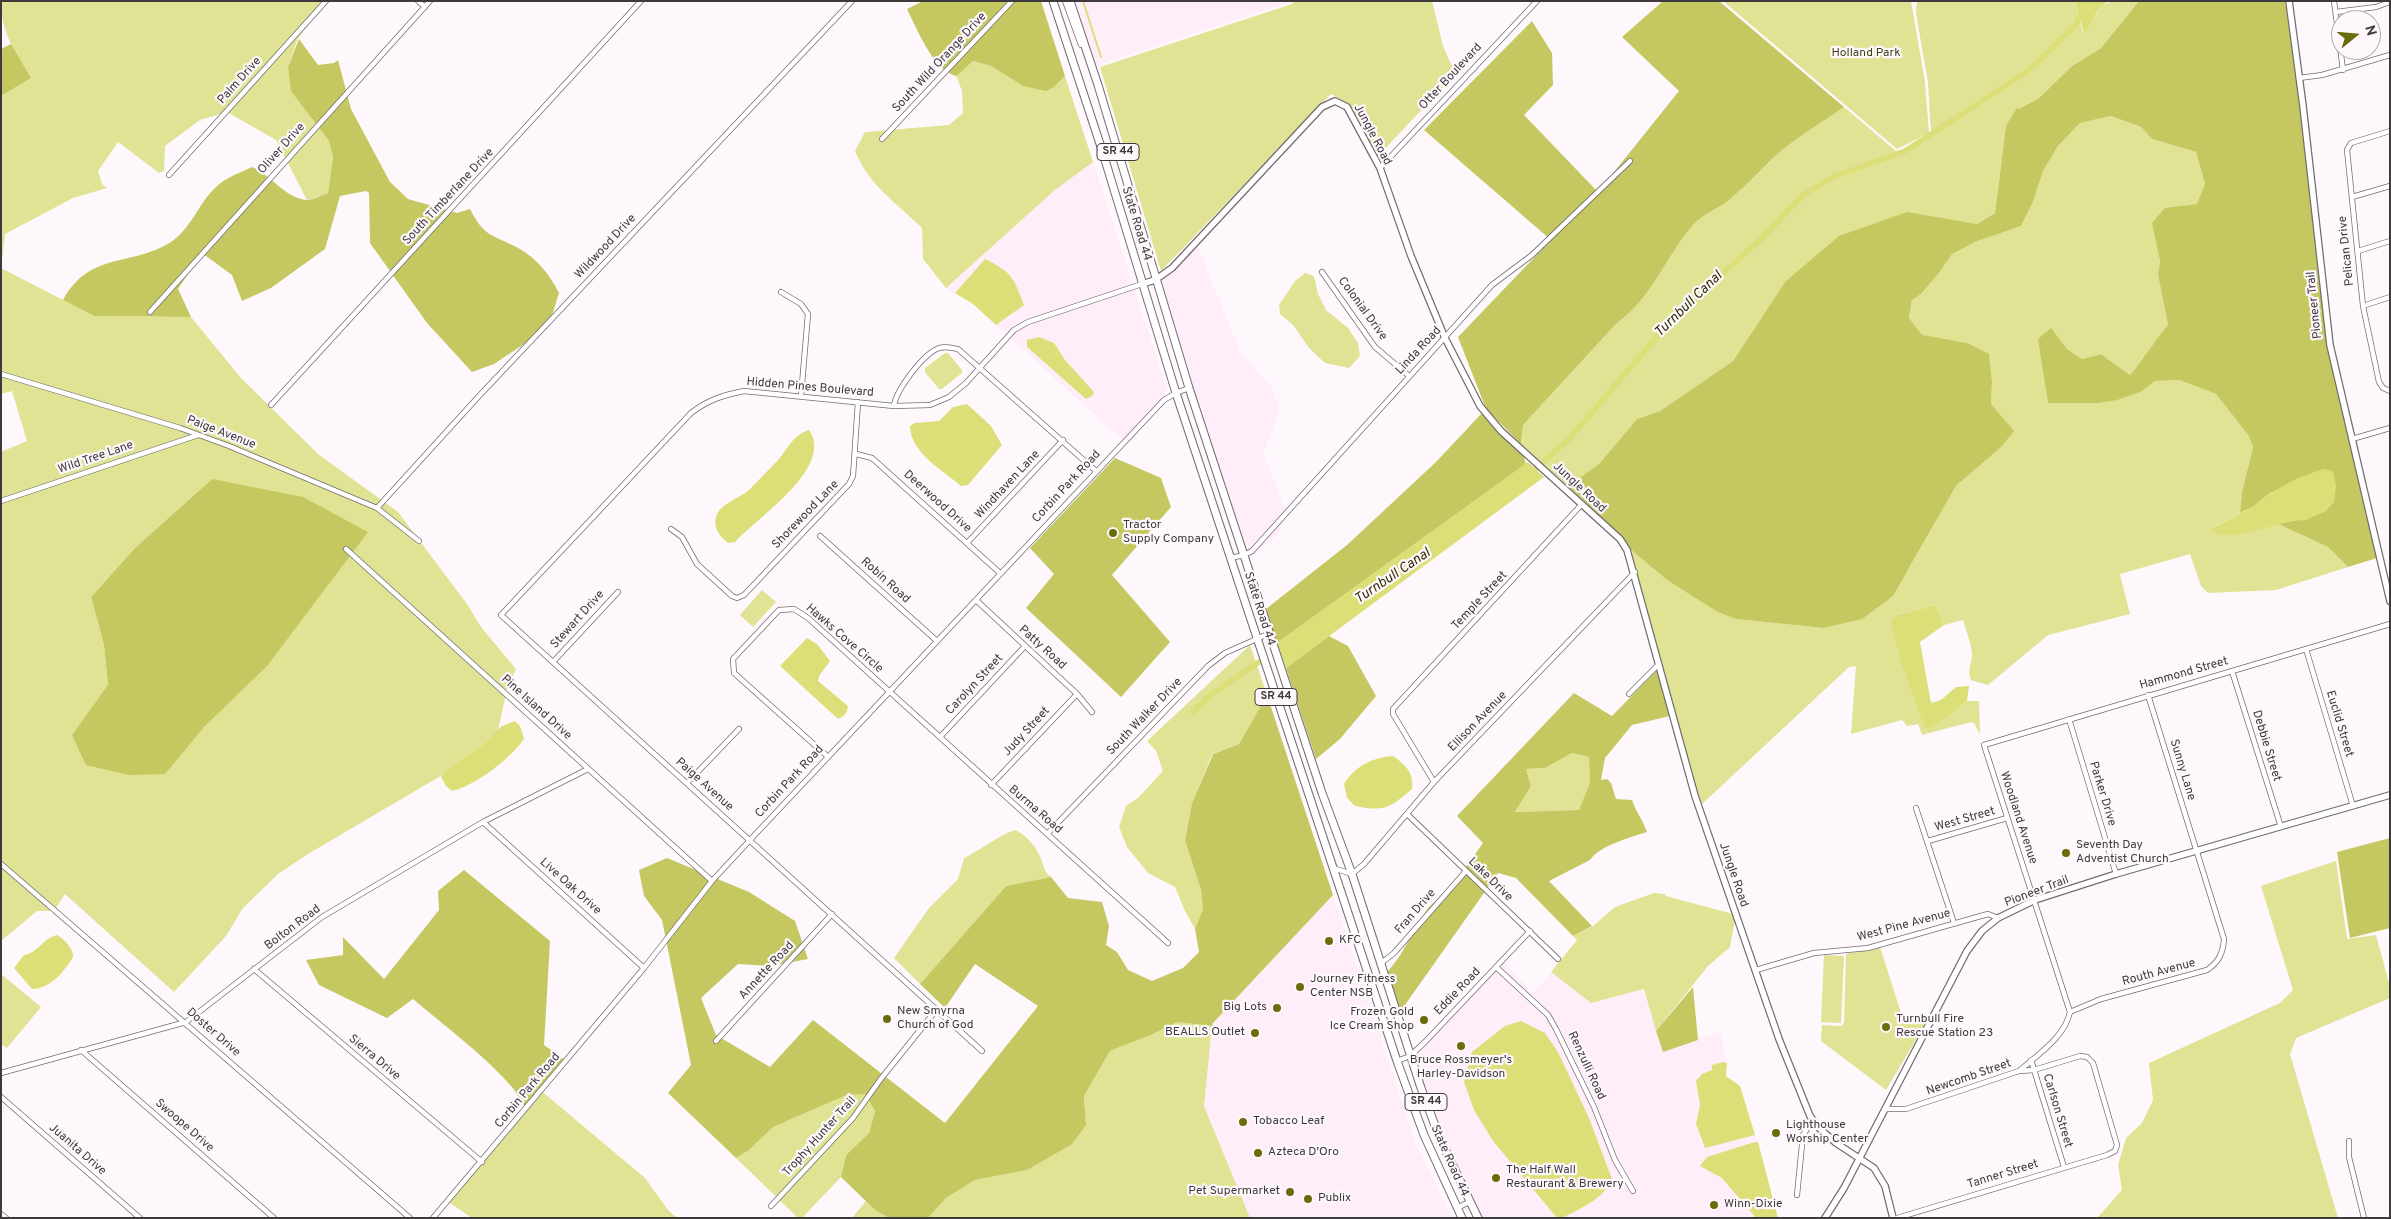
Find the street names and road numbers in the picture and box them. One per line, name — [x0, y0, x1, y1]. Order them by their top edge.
street label: South Wild Orange Drive — [890, 10, 990, 116]
street label: Otter Boulevard — [1416, 41, 1486, 113]
street label: Palm Drive — [215, 55, 265, 107]
street label: Jungle Road — [1350, 102, 1394, 168]
street label: Oliver Drive — [255, 121, 309, 177]
road number: SR 44 — [1097, 144, 1139, 160]
street label: South Timberlane Drive — [400, 146, 498, 248]
street label: State Road 44 — [1118, 185, 1154, 263]
street label: Wildwood Drive — [572, 212, 640, 282]
street label: Pelican Drive — [2336, 215, 2358, 287]
street label: Pioneer Trail — [2304, 271, 2326, 339]
street label: Colonial Drive — [1334, 275, 1390, 343]
street label: Linda Road — [1393, 324, 1445, 378]
street label: Hidden Pines Boulevard — [746, 375, 874, 401]
street label: Paige Avenue — [184, 413, 258, 453]
street label: Wild Tree Lane — [56, 438, 136, 478]
street label: Windhaven Lane — [972, 448, 1044, 522]
street label: Corbin Park Road — [1030, 448, 1104, 526]
street label: Jungle Road — [1549, 460, 1609, 516]
street label: Deerwood Drive — [900, 468, 974, 536]
street label: Shorewood Lane — [770, 478, 842, 552]
street label: Robin Road — [857, 555, 913, 607]
street label: Temple Street — [1449, 569, 1511, 633]
street label: State Road 44 — [1240, 570, 1278, 648]
street label: Stewart Drive — [548, 588, 608, 652]
street label: Hawks Cove Circle — [802, 601, 886, 677]
street label: Patty Road — [1015, 623, 1069, 673]
street label: Carolyn Street — [943, 652, 1007, 718]
street label: Hammond Street — [2138, 654, 2230, 694]
street label: Pine Island Drive — [498, 672, 574, 744]
street label: South Walker Drive — [1104, 675, 1186, 759]
road number: SR 44 — [1255, 689, 1297, 706]
street label: Ellison Avenue — [1446, 689, 1510, 755]
street label: Euclid Street — [2322, 689, 2356, 759]
street label: Judy Street — [1001, 704, 1053, 760]
street label: Debbie Street — [2248, 709, 2284, 783]
street label: Sunny Lane — [2166, 738, 2198, 802]
street label: Corbin Park Road — [753, 743, 827, 821]
street label: Paige Avenue — [672, 755, 736, 815]
street label: Parker Drive — [2085, 760, 2119, 828]
street label: Woodland Avenue — [1996, 770, 2040, 866]
street label: Burma Road — [1005, 783, 1065, 837]
street label: West Street — [1933, 805, 1997, 835]
street label: Jungle Road — [1715, 841, 1751, 909]
street label: Lake Drive — [1465, 855, 1515, 905]
street label: Live Oak Drive — [536, 856, 604, 918]
street label: Pioneer Trail — [2003, 873, 2071, 911]
street label: Fran Drive — [1393, 887, 1439, 937]
street label: Bolton Road — [262, 902, 324, 954]
street label: West Pine Avenue — [1856, 907, 1952, 945]
street label: Annette Road — [736, 939, 798, 1003]
street label: Routh Avenue — [2121, 956, 2197, 990]
street label: Eddie Road — [1432, 965, 1484, 1019]
street label: Doster Drive — [183, 1006, 243, 1060]
street label: Renzulli Road — [1564, 1030, 1608, 1102]
street label: Sierra Drive — [345, 1032, 403, 1084]
street label: Corbin Park Road — [492, 1050, 564, 1132]
street label: Newcomb Street — [1925, 1057, 2013, 1099]
street label: Carlson Street — [2039, 1072, 2075, 1150]
street label: Trophy Hunter Trail — [780, 1094, 860, 1180]
road number: SR 44 — [1405, 1094, 1447, 1110]
street label: Swoope Drive — [152, 1096, 216, 1156]
street label: Juanita Drive — [45, 1121, 109, 1179]
street label: State Road 44 — [1427, 1123, 1471, 1199]
street label: Tanner Street — [1966, 1157, 2040, 1193]

